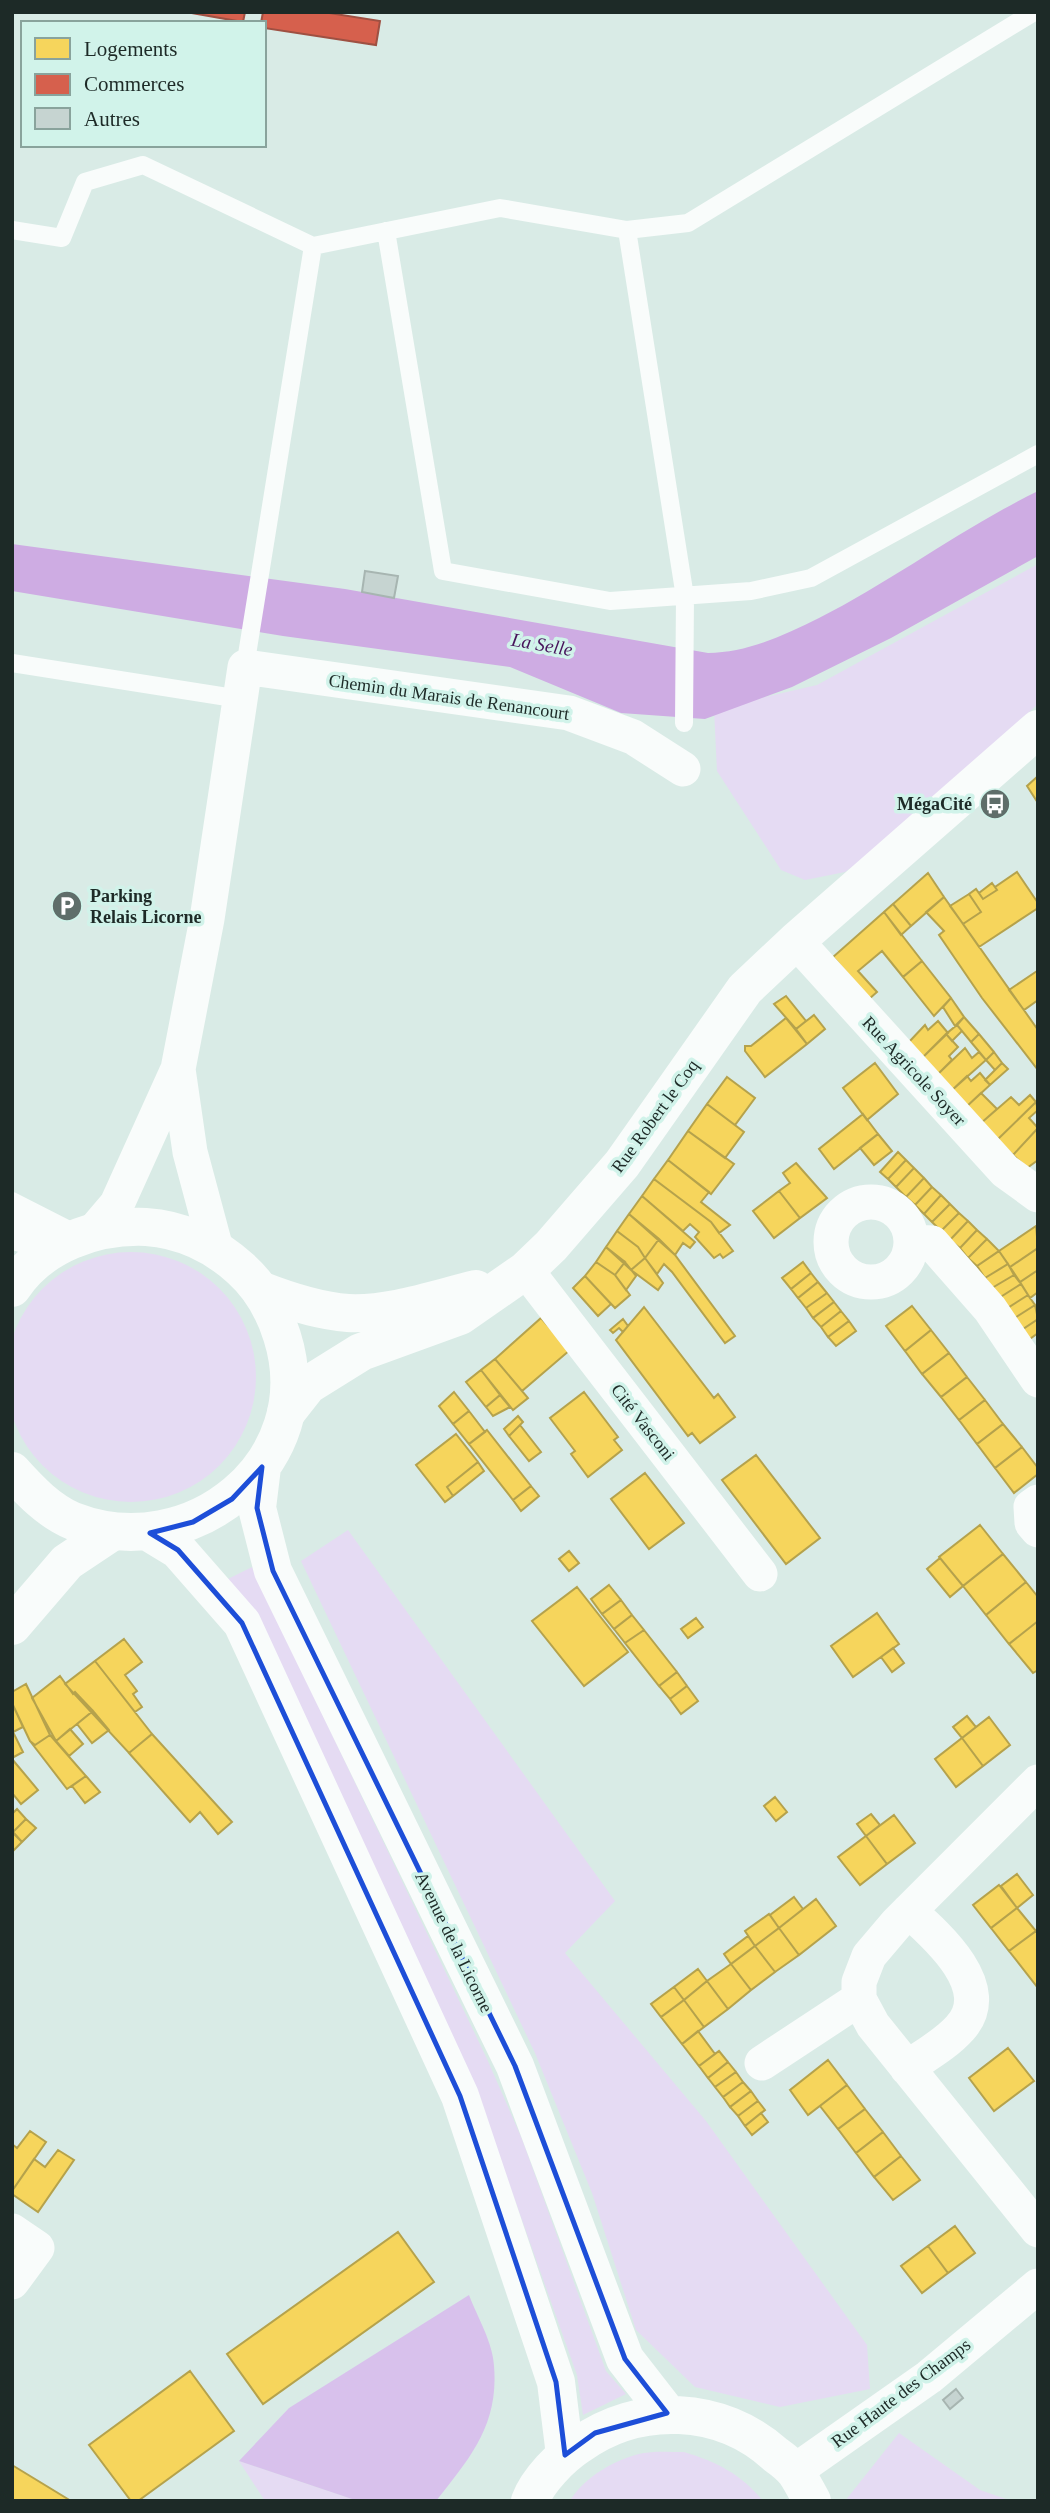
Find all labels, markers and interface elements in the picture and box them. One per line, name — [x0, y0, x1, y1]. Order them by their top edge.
legend — [21, 21, 266, 147]
text: Logements — [84, 37, 177, 61]
text: Commerces — [84, 72, 184, 96]
text: Autres — [84, 107, 140, 131]
water label: La Selle — [509, 629, 574, 660]
street label: Chemin du Marais de Renancourt — [327, 670, 571, 724]
bus stop icon: MégaCité — [978, 787, 1012, 821]
place label: MégaCité — [897, 794, 972, 814]
place label: Parking Relais Licorne — [90, 886, 201, 927]
parking icon: Parking Relais Licorne — [50, 889, 84, 923]
street label: Rue Agricole Soyer — [858, 1012, 970, 1130]
street label: Rue Robert le Coq — [607, 1056, 703, 1176]
street label: Cité Vasconi — [607, 1380, 679, 1464]
street label: Avenue de la Licorne — [411, 1868, 497, 2016]
street label: Rue Haute des Champs — [828, 2334, 974, 2452]

